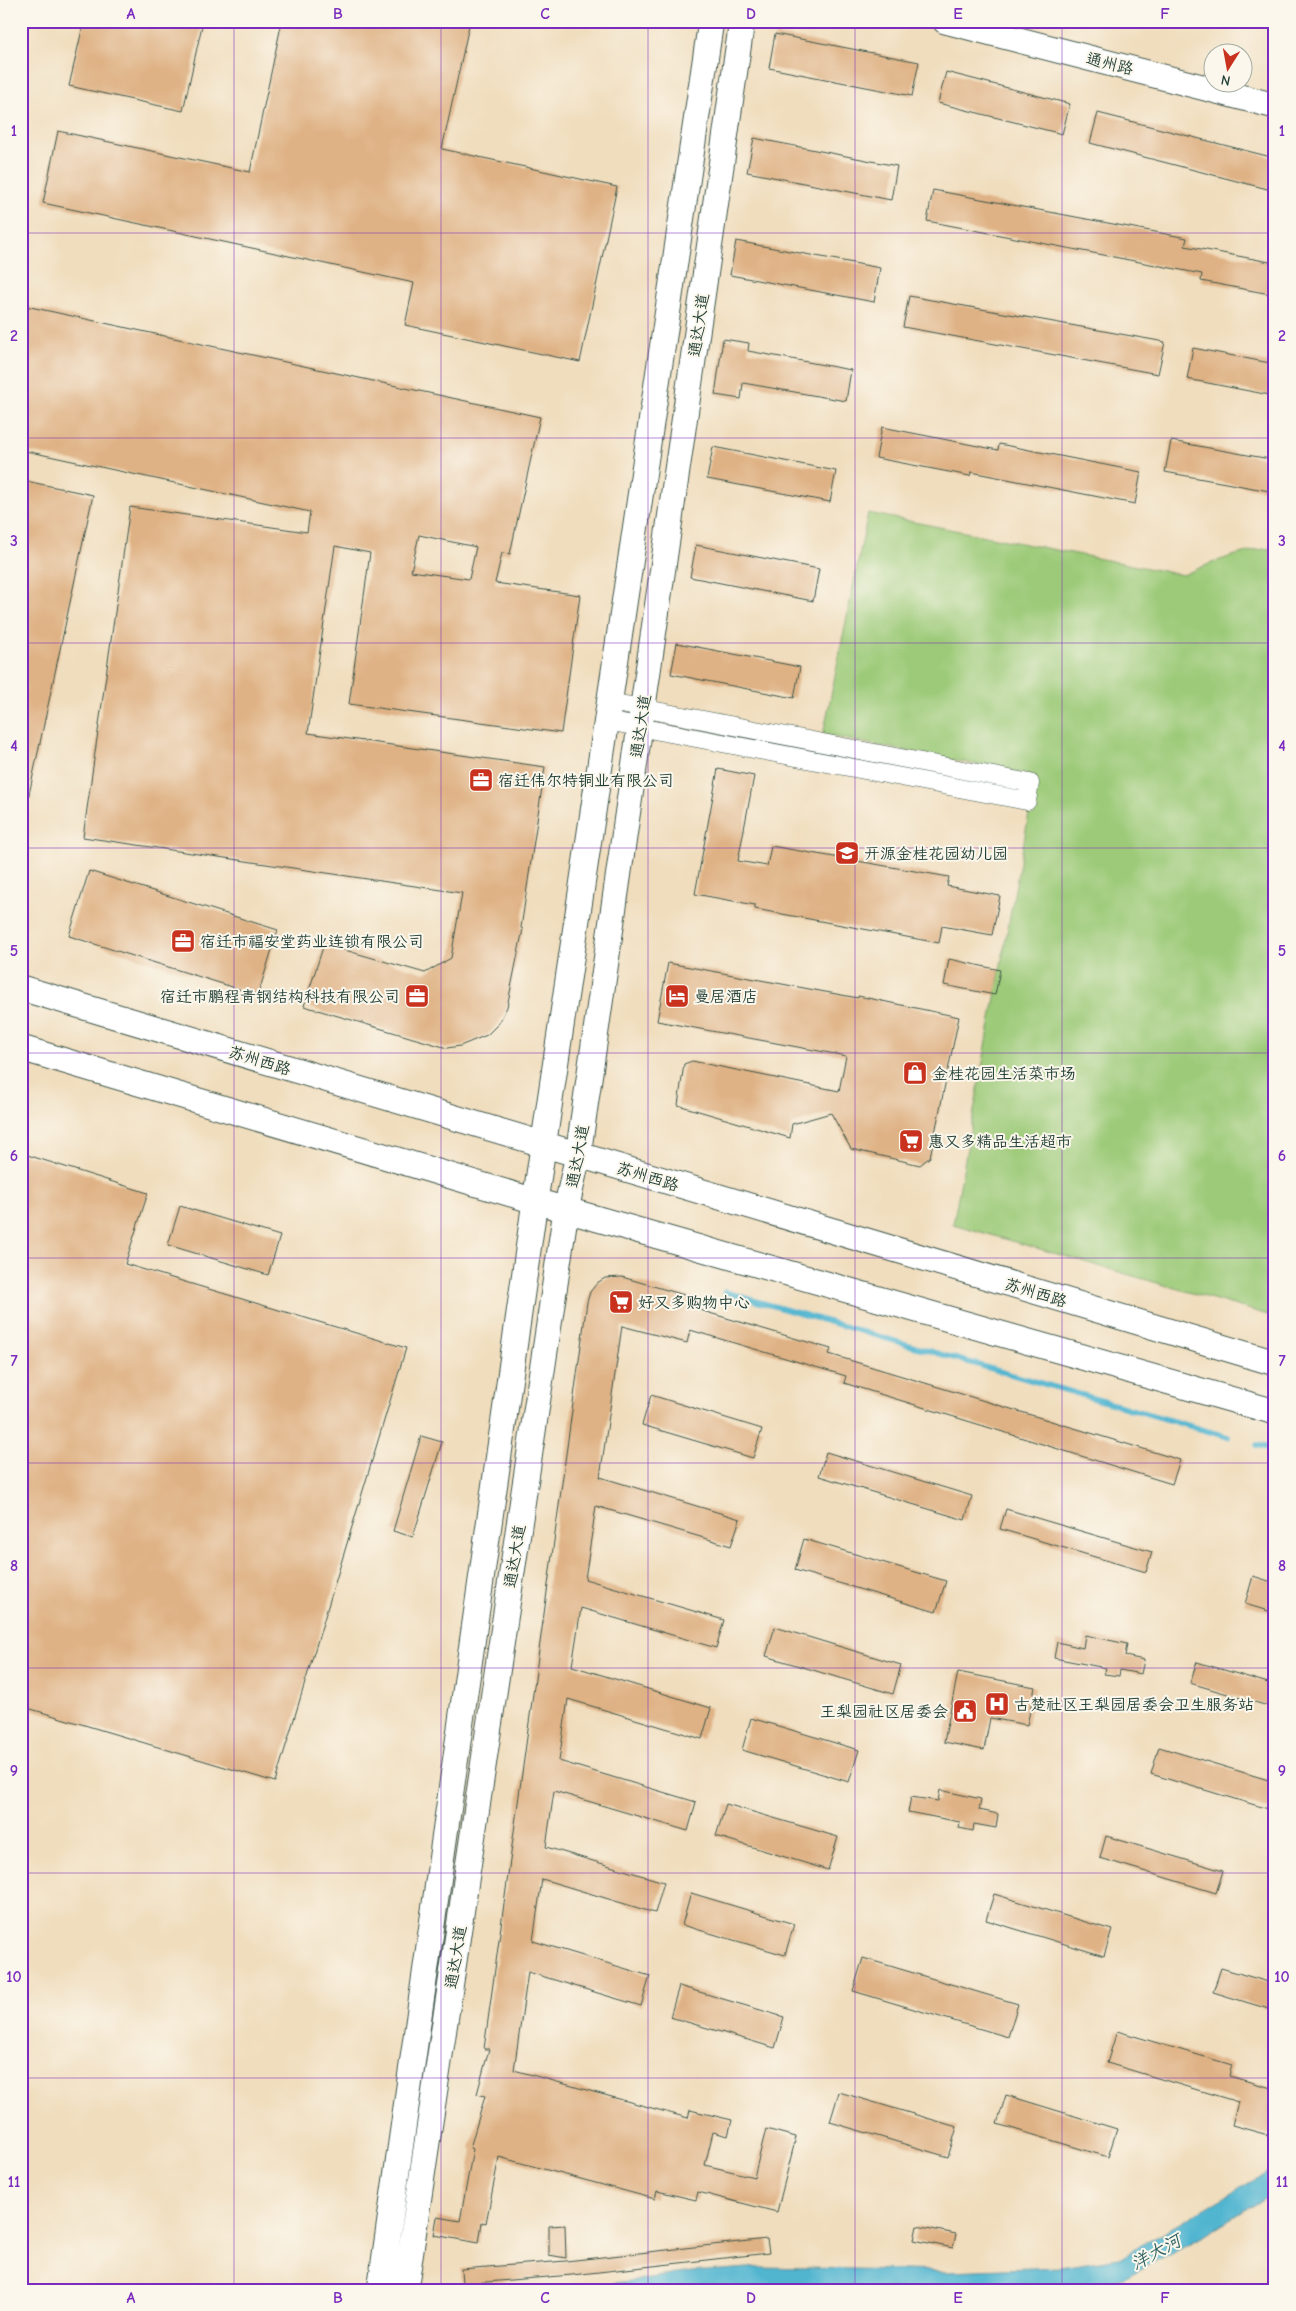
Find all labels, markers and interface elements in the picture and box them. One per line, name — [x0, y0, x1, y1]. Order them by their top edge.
text: A — [127, 5, 136, 23]
text: B — [333, 5, 343, 23]
text: C — [540, 5, 550, 23]
text: D — [746, 5, 756, 23]
text: E — [953, 5, 963, 23]
text: F — [1160, 5, 1170, 23]
north arrow — [1204, 42, 1254, 92]
street label: 通州路 — [1084, 49, 1135, 79]
text: N — [1220, 71, 1232, 89]
text: 1 — [11, 122, 17, 140]
text: 1 — [1279, 122, 1285, 140]
street label: 通达大道 — [686, 292, 712, 358]
text: 2 — [10, 327, 18, 345]
text: 2 — [1278, 327, 1286, 345]
text: 3 — [10, 532, 18, 550]
text: 3 — [1278, 532, 1286, 550]
street label: 通达大道 — [628, 693, 654, 759]
text: 4 — [10, 737, 18, 755]
text: 4 — [1278, 737, 1286, 755]
office icon: 宿迁伟尔特铜业有限公司 — [468, 767, 494, 793]
place label: 宿迁伟尔特铜业有限公司 — [498, 772, 674, 790]
school or university icon: 开源金桂花园幼儿园 — [834, 840, 860, 866]
place label: 开源金桂花园幼儿园 — [864, 845, 1008, 863]
office icon: 宿迁市福安堂药业连锁有限公司 — [170, 928, 196, 954]
place label: 宿迁市福安堂药业连锁有限公司 — [200, 933, 424, 951]
text: 5 — [10, 942, 18, 960]
text: 5 — [1278, 942, 1286, 960]
office icon: 宿迁市鹏程青钢结构科技有限公司 — [404, 983, 430, 1009]
hotel icon: 曼居酒店 — [664, 983, 690, 1009]
place label: 宿迁市鹏程青钢结构科技有限公司 — [160, 988, 400, 1006]
place label: 曼居酒店 — [694, 988, 758, 1006]
street label: 苏州西路 — [226, 1043, 293, 1079]
shop icon: 金桂花园生活菜市场 — [902, 1060, 928, 1086]
place label: 金桂花园生活菜市场 — [932, 1065, 1076, 1083]
street label: 通达大道 — [564, 1123, 592, 1189]
supermarket icon: 惠又多精品生活超市 — [898, 1128, 924, 1154]
place label: 惠又多精品生活超市 — [928, 1133, 1072, 1151]
text: 6 — [10, 1147, 18, 1165]
text: 6 — [1278, 1147, 1286, 1165]
street label: 苏州西路 — [614, 1159, 681, 1195]
street label: 苏州西路 — [1002, 1275, 1069, 1311]
supermarket icon: 好又多购物中心 — [608, 1289, 634, 1315]
place label: 好又多购物中心 — [638, 1294, 750, 1312]
text: 7 — [10, 1352, 18, 1370]
text: 7 — [1278, 1352, 1286, 1370]
street label: 通达大道 — [501, 1523, 529, 1589]
text: 8 — [10, 1557, 18, 1575]
text: 8 — [1278, 1557, 1286, 1575]
hospital icon: 古楚社区王梨园居委会卫生服务站 — [984, 1691, 1010, 1717]
place label: 古楚社区王梨园居委会卫生服务站 — [1014, 1696, 1254, 1714]
public building icon: 王梨园社区居委会 — [952, 1698, 978, 1724]
place label: 王梨园社区居委会 — [820, 1703, 948, 1721]
text: 9 — [10, 1762, 18, 1780]
text: 9 — [1278, 1762, 1286, 1780]
street label: 通达大道 — [442, 1924, 470, 1990]
text: 10 — [6, 1968, 22, 1986]
text: 10 — [1274, 1968, 1290, 1986]
text: 11 — [8, 2173, 20, 2191]
text: 11 — [1276, 2173, 1288, 2191]
water label: 洋大河 — [1128, 2229, 1188, 2275]
text: A — [127, 2289, 136, 2307]
text: B — [333, 2289, 343, 2307]
text: C — [540, 2289, 550, 2307]
text: D — [746, 2289, 756, 2307]
text: E — [953, 2289, 963, 2307]
text: F — [1160, 2289, 1170, 2307]

